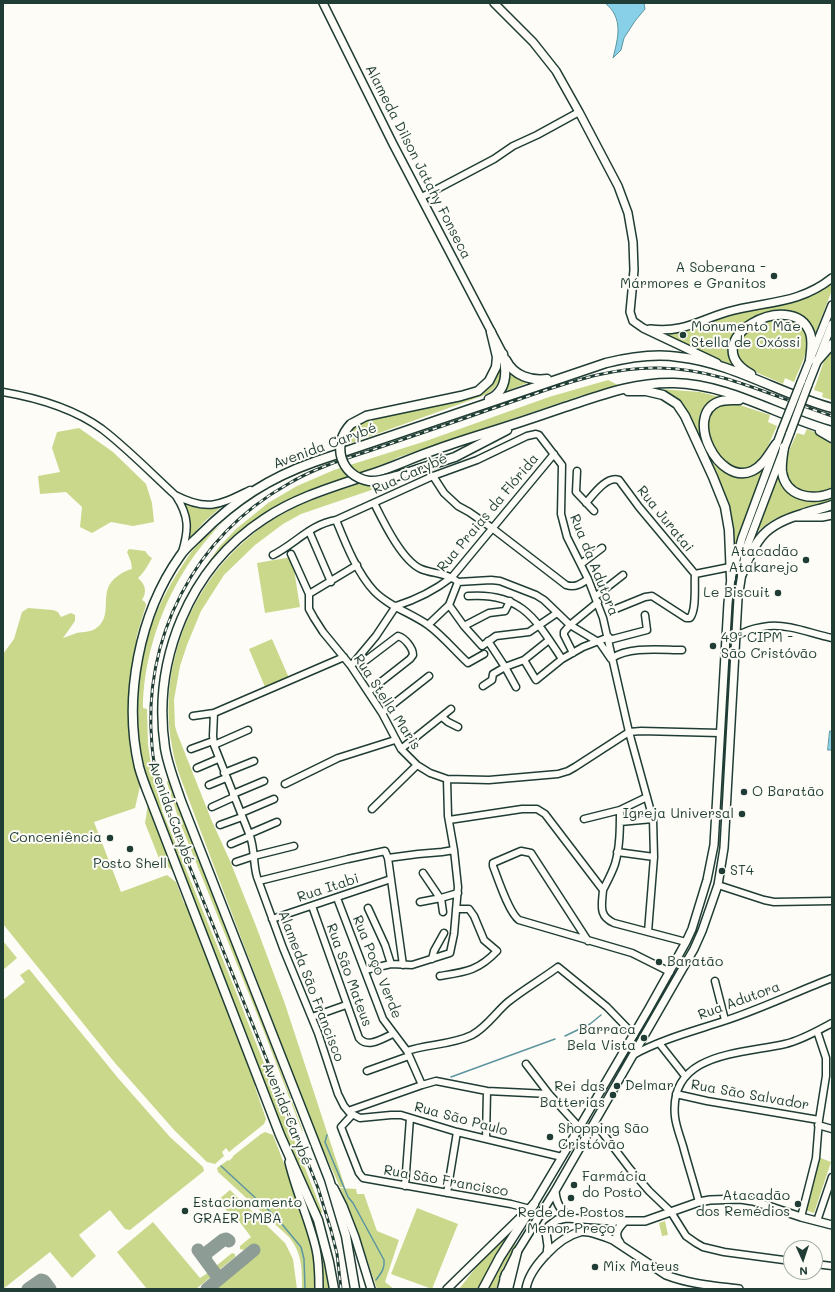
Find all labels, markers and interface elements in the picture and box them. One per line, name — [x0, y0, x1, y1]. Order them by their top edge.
street label: Alameda Dilson Jatahy Fonseca — [362, 62, 474, 262]
place label: A Soberana - Mármores e Granitos — [620, 260, 766, 292]
marker: A Soberana - Mármores e Granitos — [769, 271, 779, 281]
place label: Monumento Mãe Stella de Oxóssi — [691, 319, 801, 352]
marker: Monumento Mãe Stella de Oxóssi — [678, 330, 688, 340]
street label: Avenida Carybé — [271, 419, 379, 473]
street label: Rua Carybé — [370, 450, 450, 498]
street label: Rua Praias da Flórida — [434, 451, 542, 575]
street label: Rua Juratai — [633, 483, 697, 555]
street label: Rua da Adutora — [566, 512, 622, 618]
place label: Atacadão Atakarejo — [729, 544, 798, 576]
marker: Atacadão Atakarejo — [801, 555, 811, 565]
place label: Le Biscuit — [703, 585, 770, 601]
marker: Le Biscuit — [773, 588, 783, 598]
place label: 49ª CIPM - São Cristóvão — [721, 630, 817, 662]
marker: 49ª CIPM - São Cristóvão — [708, 641, 718, 651]
street label: Rua Stella Maris — [350, 651, 424, 753]
street label: Avenida Carybé — [144, 759, 198, 867]
place label: O Baratão — [752, 784, 824, 800]
marker: O Baratão — [739, 787, 749, 797]
place label: Igreja Universal — [623, 806, 734, 822]
marker: Igreja Universal — [737, 809, 747, 819]
place label: Conceniência — [9, 830, 102, 846]
marker: Conceniência — [105, 833, 115, 843]
marker: Posto Shell — [125, 844, 135, 854]
place label: Posto Shell — [93, 856, 167, 872]
place label: ST4 — [730, 863, 754, 879]
marker: ST4 — [717, 866, 727, 876]
street label: Rua Itabi — [295, 870, 361, 906]
street label: Alameda São Francisco — [274, 908, 348, 1064]
street label: Rua Poço Verde — [349, 913, 405, 1021]
street label: Rua São Mateus — [323, 921, 375, 1029]
place label: Baratão — [667, 954, 723, 970]
marker: Baratão — [654, 957, 664, 967]
street label: Rua Adutora — [696, 978, 782, 1024]
place label: Barraca Bela Vista — [567, 1022, 636, 1054]
marker: Barraca Bela Vista — [639, 1033, 649, 1043]
street label: Avenida Carybé — [259, 1060, 315, 1168]
street label: Rua São Salvador — [690, 1076, 810, 1114]
place label: Delmar — [625, 1078, 674, 1094]
place label: Rei das Batterias — [540, 1079, 605, 1112]
marker: Delmar — [612, 1081, 622, 1091]
marker: Rei das Batterias — [608, 1090, 618, 1100]
street label: Rua São Paulo — [412, 1098, 510, 1140]
place label: Shopping São Cristóvão — [558, 1121, 649, 1154]
marker: Shopping São Cristóvão — [545, 1132, 555, 1142]
street label: Rua São Francisco — [382, 1162, 510, 1200]
place label: Farmácia do Posto — [582, 1169, 647, 1202]
marker: Farmácia do Posto — [569, 1180, 579, 1190]
place label: Atacadão dos Remédios — [696, 1188, 790, 1220]
marker: Rede de Postos Menor Preço — [566, 1193, 576, 1203]
place label: Estacionamento GRAER PMBA — [193, 1195, 302, 1228]
marker: Atacadão dos Remédios — [793, 1199, 803, 1209]
place label: Rede de Postos Menor Preço — [518, 1205, 624, 1238]
marker: Estacionamento GRAER PMBA — [180, 1206, 190, 1216]
north arrow — [783, 1240, 823, 1280]
place label: Mix Mateus — [603, 1259, 679, 1275]
marker: Mix Mateus — [590, 1262, 600, 1272]
text: N — [799, 1264, 808, 1279]

